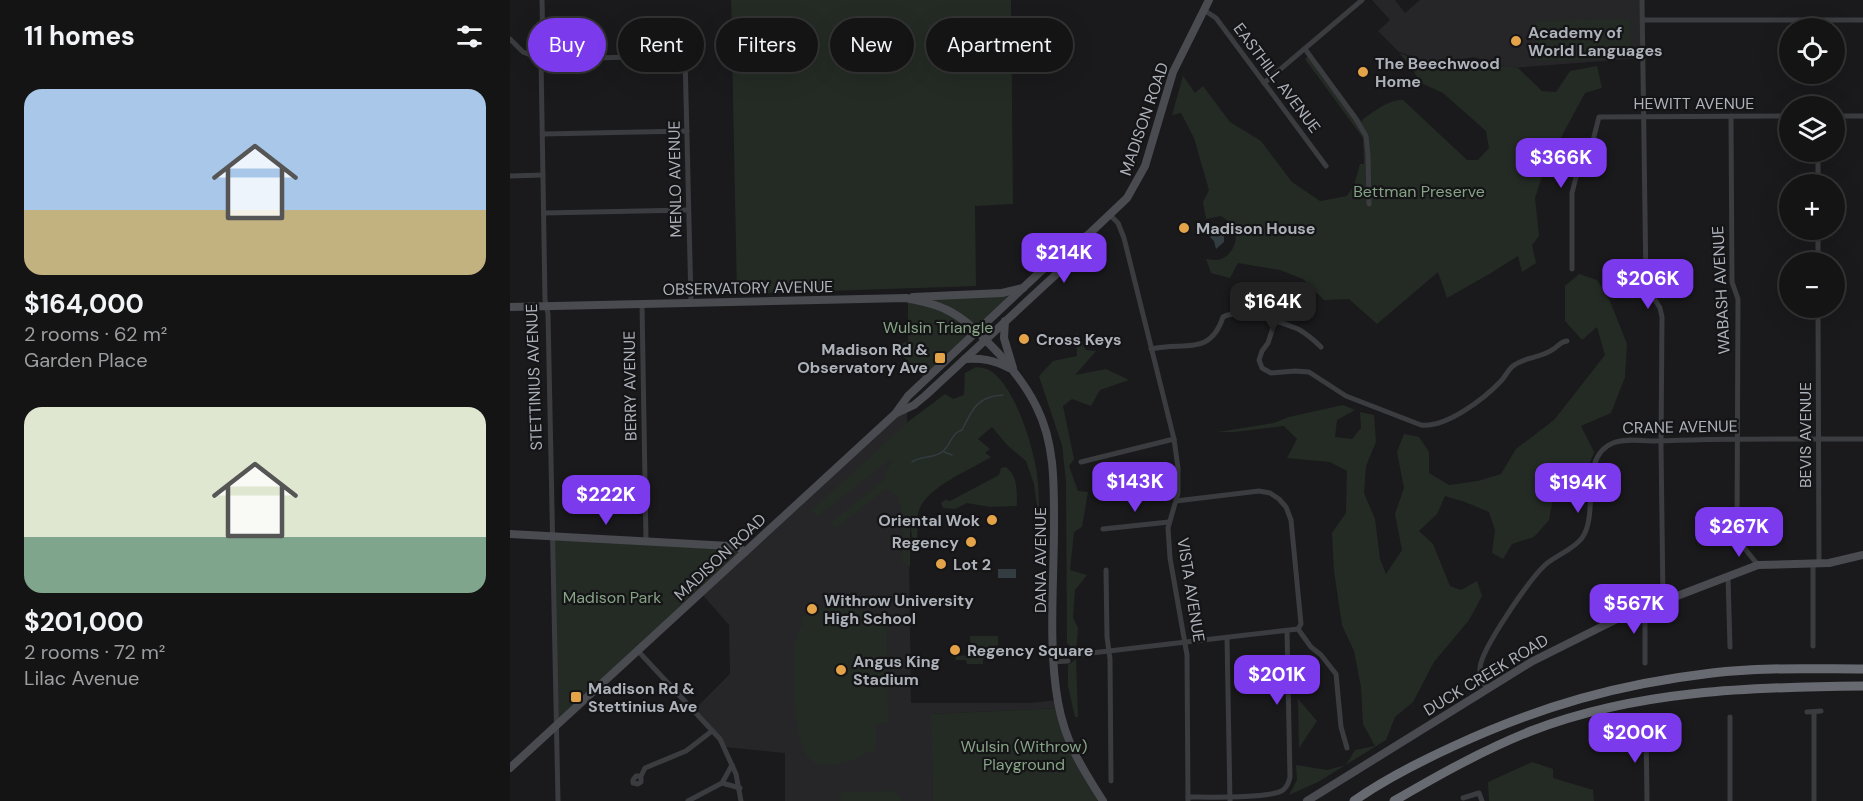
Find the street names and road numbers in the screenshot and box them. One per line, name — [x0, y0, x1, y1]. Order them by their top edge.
street label: EASTHILL AVENUE — [1229, 19, 1325, 137]
street label: MADISON ROAD — [1115, 60, 1173, 178]
street label: HEWITT AVENUE — [1634, 93, 1754, 114]
street label: MENLO AVENUE — [663, 120, 687, 238]
street label: WABASH AVENUE — [1707, 225, 1735, 355]
street label: OBSERVATORY AVENUE — [662, 276, 834, 300]
street label: STETTINIUS AVENUE — [521, 303, 547, 451]
street label: BERRY AVENUE — [619, 331, 641, 441]
street label: BEVIS AVENUE — [1795, 382, 1816, 488]
street label: CRANE AVENUE — [1622, 415, 1738, 439]
street label: DANA AVENUE — [1030, 507, 1051, 613]
street label: MADISON ROAD — [669, 509, 771, 605]
street label: VISTA AVENUE — [1172, 536, 1210, 644]
street label: DUCK CREEK ROAD — [1420, 629, 1552, 721]

